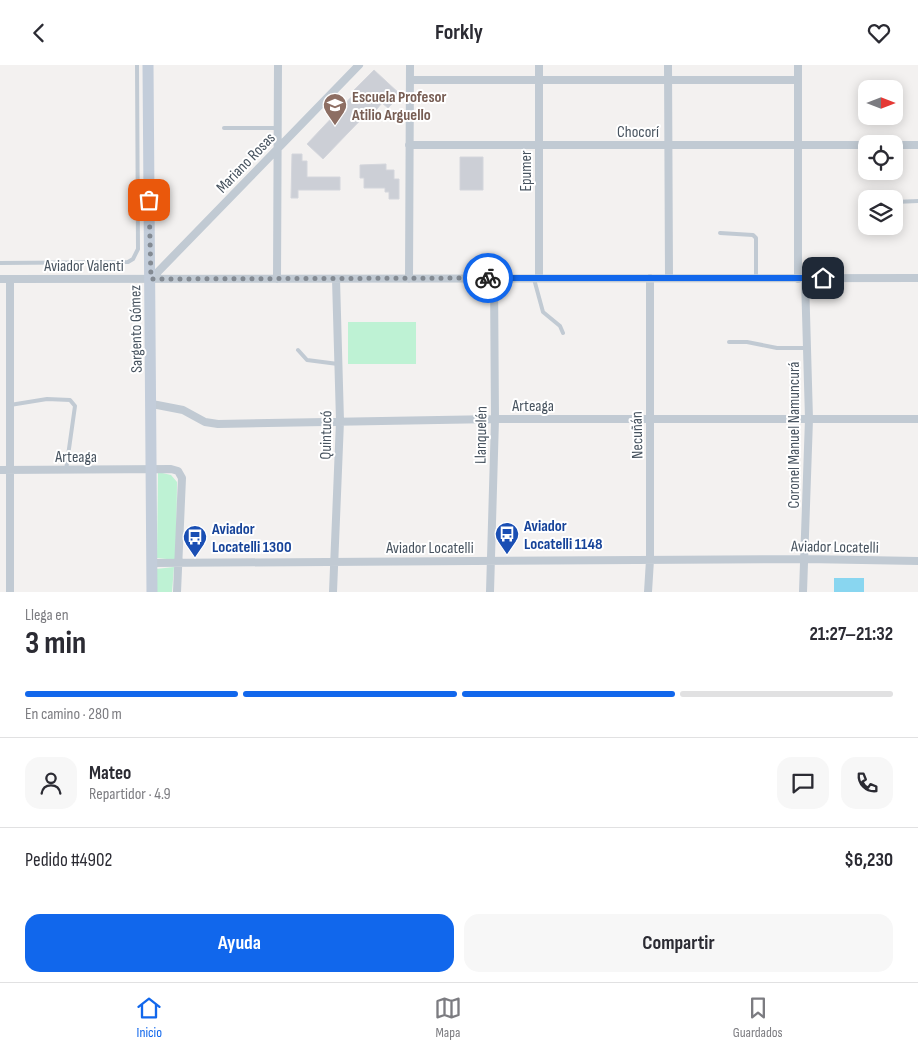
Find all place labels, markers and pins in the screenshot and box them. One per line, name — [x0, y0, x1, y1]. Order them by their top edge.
place label: Escuela Profesor Atilio Arguello — [351, 88, 447, 125]
school or university icon: Escuela Profesor Atilio Arguello — [322, 92, 348, 126]
pin — [128, 179, 170, 221]
pin — [802, 257, 844, 299]
place label: Aviador Locatelli 1148 — [523, 517, 603, 554]
place label: Aviador Locatelli 1300 — [211, 520, 292, 557]
bus stop icon: Aviador Locatelli 1148 — [494, 521, 520, 555]
bus stop icon: Aviador Locatelli 1300 — [182, 524, 208, 558]

